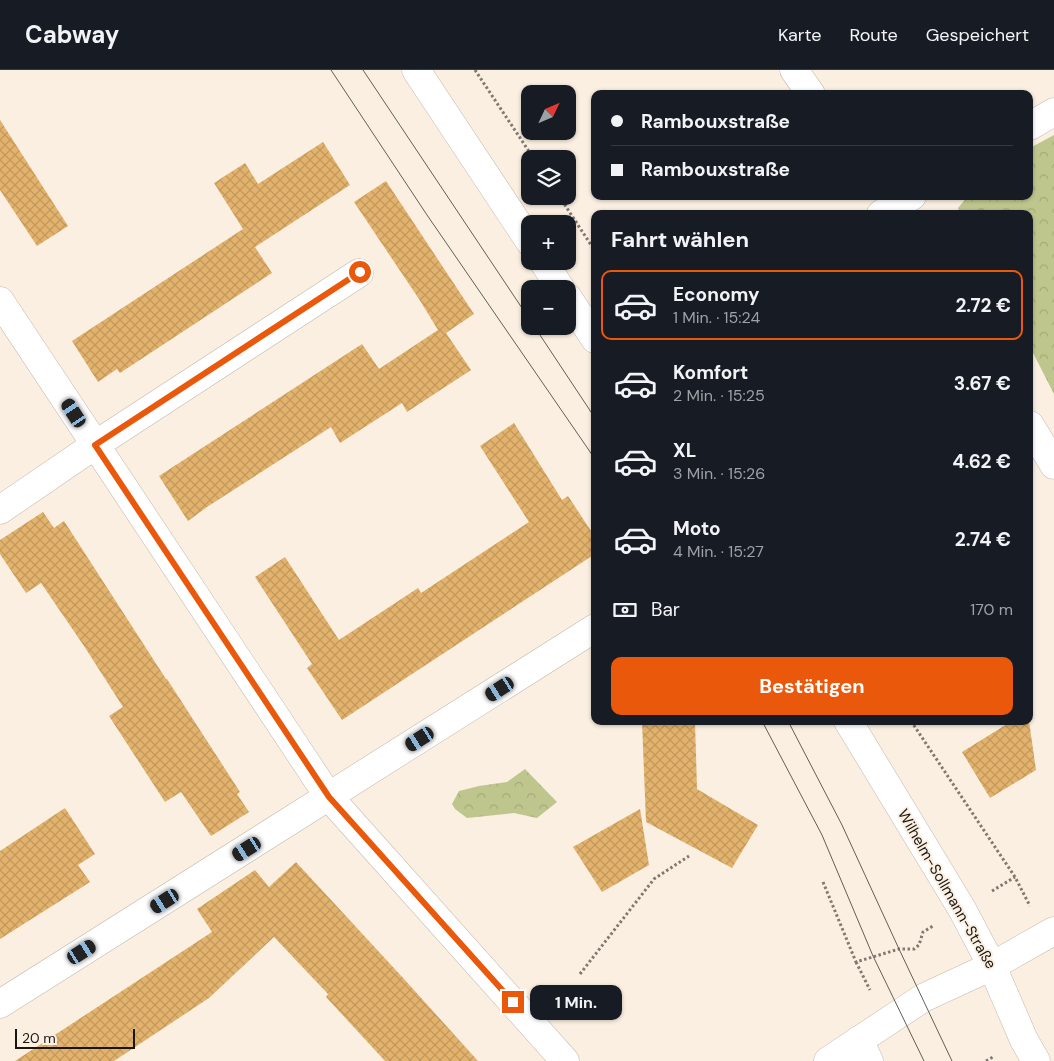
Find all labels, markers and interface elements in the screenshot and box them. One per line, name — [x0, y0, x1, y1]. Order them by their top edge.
text: Cabway — [25, 19, 119, 50]
text: Karte — [778, 23, 822, 47]
text: Route — [850, 23, 898, 47]
text: Gespeichert — [926, 23, 1029, 47]
north arrow — [521, 85, 576, 140]
map controls — [521, 85, 576, 335]
text: Rambouxstraße — [641, 109, 790, 134]
button: layers — [521, 150, 576, 205]
text: Rambouxstraße — [641, 157, 790, 182]
button: + — [521, 215, 576, 270]
text: Fahrt wählen — [611, 225, 749, 254]
route start — [349, 261, 371, 283]
button: − — [521, 280, 576, 335]
text: Economy — [673, 282, 760, 307]
icon: car — [613, 283, 658, 328]
text: 2.72 € — [955, 293, 1011, 318]
text: 1 Min. · 15:24 — [673, 307, 760, 328]
text: Komfort — [673, 360, 748, 385]
icon: car — [613, 361, 658, 406]
text: 3.67 € — [954, 371, 1011, 396]
text: 2 Min. · 15:25 — [673, 385, 765, 406]
car — [59, 396, 88, 430]
text: XL — [673, 438, 696, 463]
icon: car — [613, 439, 658, 484]
text: 4.62 € — [952, 449, 1011, 474]
text: 3 Min. · 15:26 — [673, 463, 765, 484]
text: Moto — [673, 516, 721, 541]
icon: car — [613, 517, 658, 562]
text: 2.74 € — [955, 527, 1011, 552]
text: 4 Min. · 15:27 — [673, 541, 764, 562]
icon: cash — [611, 596, 639, 624]
text: Bar — [651, 597, 680, 622]
text: 170 m — [970, 599, 1013, 620]
button: Bestätigen — [611, 657, 1013, 715]
car — [483, 675, 516, 703]
car — [403, 725, 436, 753]
street label: Wilhelm-Sollmann-Straße — [893, 806, 1001, 972]
car — [230, 835, 263, 863]
car — [148, 887, 181, 915]
car — [65, 938, 98, 966]
callout: 1 Min. — [530, 984, 623, 1020]
route end — [502, 991, 524, 1013]
text: 1 Min. — [555, 992, 597, 1013]
scale bar — [15, 1026, 135, 1049]
text: 20 m — [22, 1029, 56, 1047]

